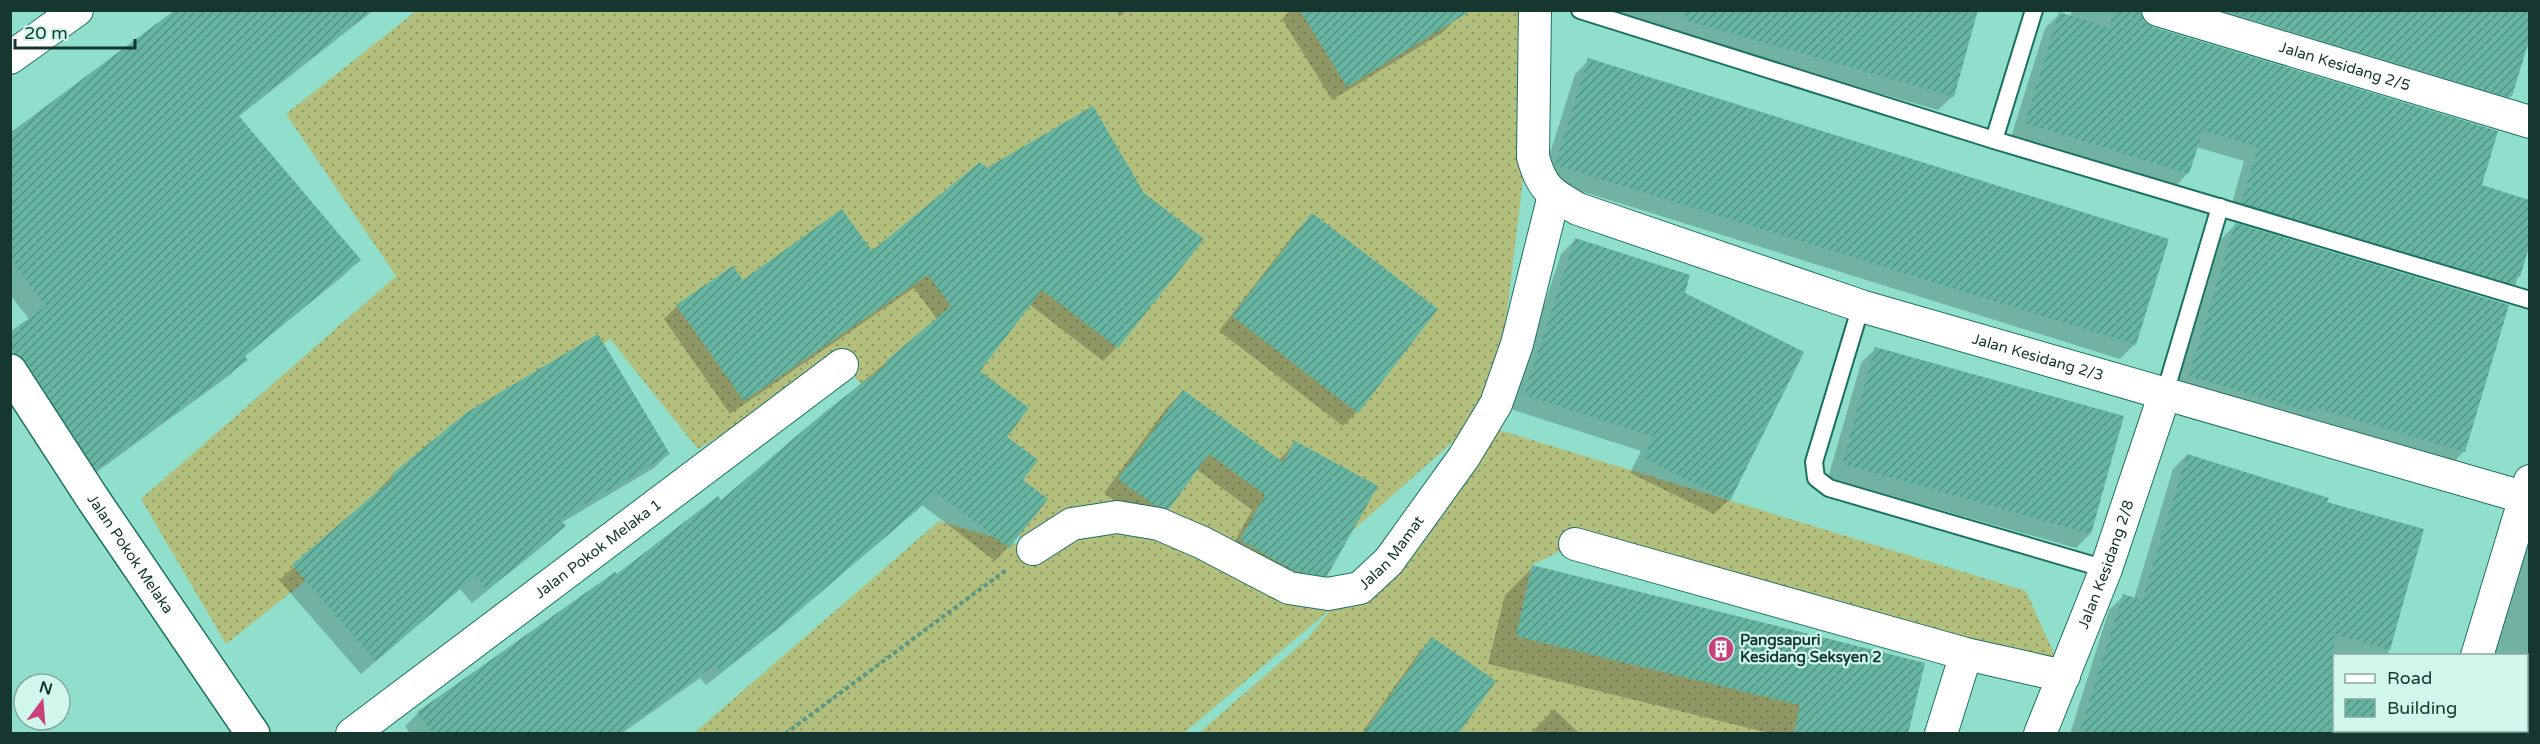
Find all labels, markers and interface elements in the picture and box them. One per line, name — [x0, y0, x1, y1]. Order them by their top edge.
scale bar — [15, 12, 135, 50]
text: 20 m — [24, 22, 68, 44]
street label: Jalan Kesidang 2/5 — [2277, 38, 2412, 94]
street label: Jalan Kesidang 2/3 — [1970, 330, 2106, 385]
street label: Jalan Pokok Melaka — [83, 491, 177, 617]
street label: Jalan Pokok Melaka 1 — [531, 495, 665, 602]
street label: Jalan Kesidang 2/8 — [2074, 498, 2137, 631]
street label: Jalan Mamat — [1355, 512, 1428, 593]
place label: Pangsapuri Kesidang Seksyen 2 — [1740, 631, 1882, 667]
building icon: Pangsapuri Kesidang Seksyen 2 — [1706, 634, 1736, 664]
legend — [2333, 654, 2528, 732]
text: Road — [2387, 667, 2432, 689]
north arrow — [12, 672, 72, 732]
text: N — [37, 677, 55, 700]
text: Building — [2387, 697, 2457, 719]

